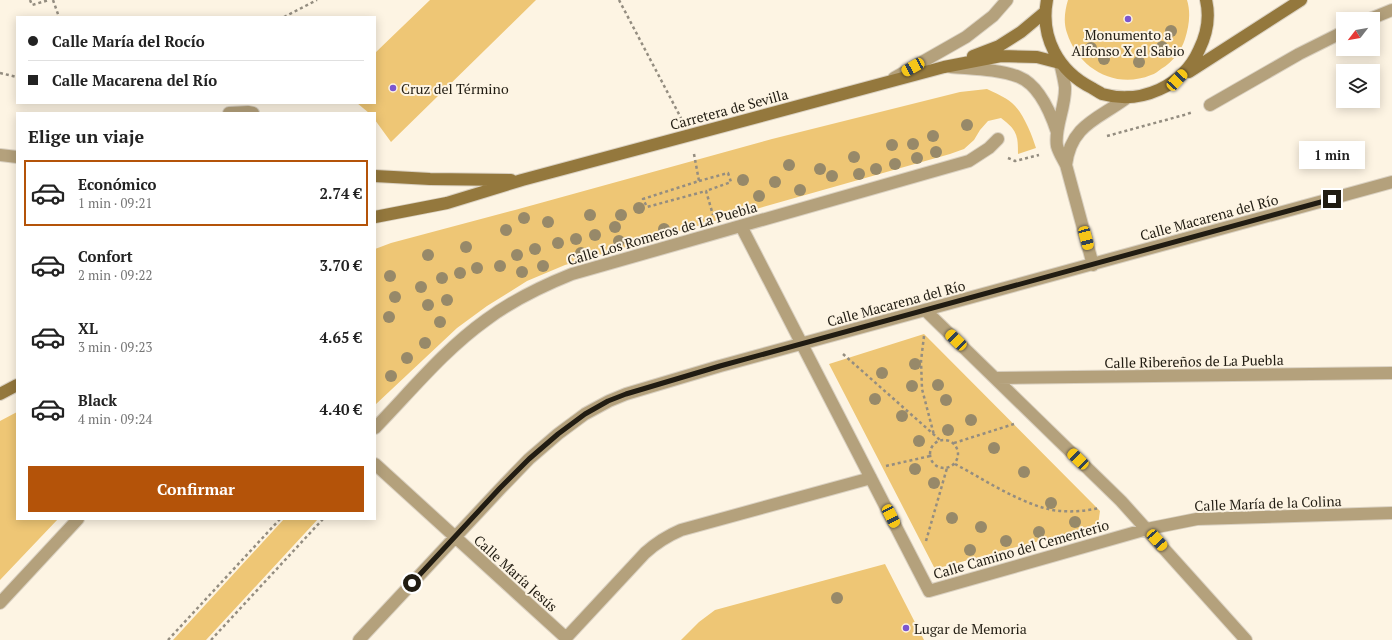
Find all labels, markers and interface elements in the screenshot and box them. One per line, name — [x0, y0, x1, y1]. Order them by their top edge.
north arrow — [1336, 12, 1380, 56]
map controls — [1336, 12, 1380, 108]
marker: Monumento a Alfonso X el Sabio — [1123, 14, 1133, 24]
place label: Monumento a Alfonso X el Sabio — [1071, 25, 1185, 60]
text: Calle María del Rocío — [52, 31, 205, 51]
car — [900, 56, 926, 78]
button: layers — [1336, 64, 1380, 108]
car — [1164, 67, 1190, 93]
text: Calle Macarena del Río — [52, 70, 217, 90]
place label: Cruz del Término — [401, 79, 509, 98]
marker: Cruz del Término — [388, 83, 398, 93]
street label: Carretera de Sevilla — [668, 84, 790, 134]
text: Elige un viaje — [28, 124, 144, 148]
callout: 1 min — [1299, 141, 1365, 169]
text: 1 min — [1314, 146, 1350, 164]
text: Económico — [78, 174, 156, 194]
icon: car — [30, 175, 66, 211]
text: 2.74 € — [320, 183, 362, 203]
street label: Calle Macarena del Río — [1138, 189, 1280, 245]
route end — [1323, 190, 1341, 208]
text: 1 min · 09:21 — [78, 194, 152, 212]
street label: Calle Los Romeros de La Puebla — [565, 197, 759, 269]
car — [1077, 225, 1095, 251]
text: Confort — [78, 246, 133, 266]
icon: car — [30, 247, 66, 283]
text: 3.70 € — [320, 255, 362, 275]
text: 2 min · 09:22 — [78, 266, 152, 284]
street label: Calle Macarena del Río — [825, 275, 967, 331]
text: XL — [78, 318, 98, 338]
icon: car — [30, 319, 66, 355]
text: 4.65 € — [320, 327, 362, 347]
car — [943, 327, 969, 353]
text: 3 min · 09:23 — [78, 338, 152, 356]
street label: Calle Ribereños de La Puebla — [1104, 350, 1284, 372]
text: Black — [78, 390, 117, 410]
icon: car — [30, 391, 66, 427]
text: 4.40 € — [320, 399, 362, 419]
text: 4 min · 09:24 — [78, 410, 152, 428]
car — [1065, 446, 1091, 472]
button: Confirmar — [28, 466, 364, 512]
street label: Calle María de la Colina — [1194, 491, 1342, 515]
car — [880, 503, 902, 529]
street label: Calle Camino del Cementerio — [931, 515, 1111, 583]
car — [1145, 527, 1169, 553]
street label: Calle María Jesús — [470, 530, 562, 616]
route start — [403, 574, 421, 592]
place label: Lugar de Memoria — [914, 619, 1027, 638]
marker: Lugar de Memoria — [901, 623, 911, 633]

